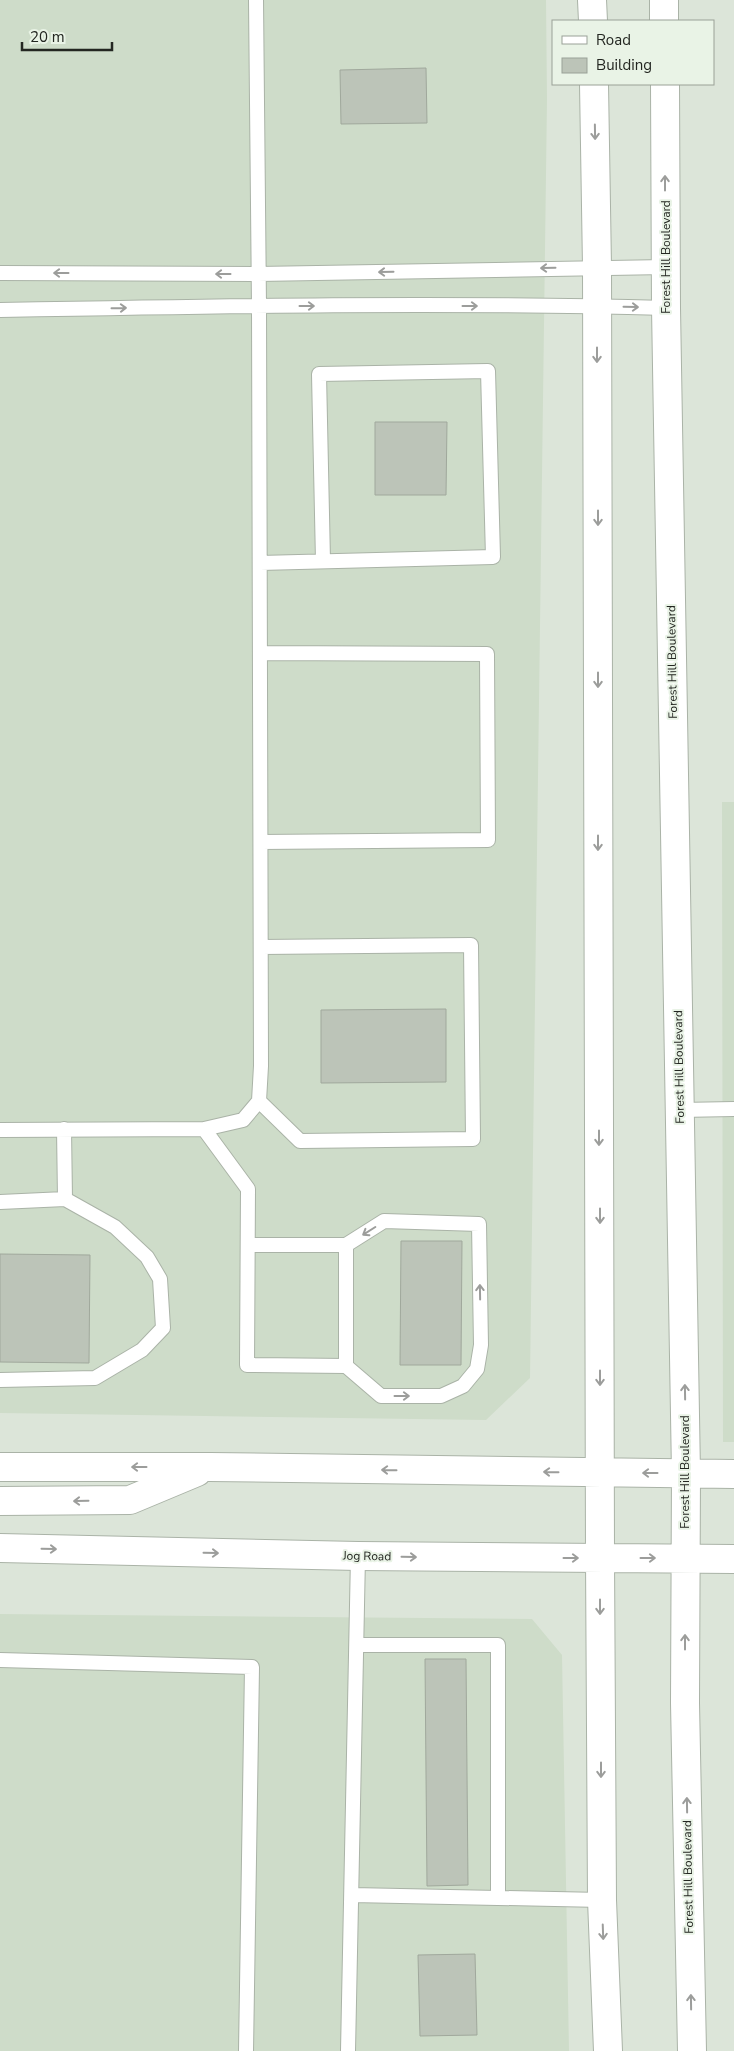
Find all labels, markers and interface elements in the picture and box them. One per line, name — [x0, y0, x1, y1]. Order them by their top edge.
scale bar — [22, 20, 112, 52]
legend — [552, 20, 714, 85]
text: 20 m — [30, 27, 65, 47]
text: Road — [596, 30, 631, 50]
text: Building — [596, 55, 652, 75]
one-way arrow — [590, 124, 600, 140]
one-way arrow — [660, 175, 670, 192]
street label: Forest Hill Boulevard — [658, 200, 674, 314]
one-way arrow — [541, 264, 557, 273]
one-way arrow — [378, 267, 394, 276]
one-way arrow — [53, 268, 70, 278]
one-way arrow — [216, 269, 232, 279]
one-way arrow — [299, 301, 315, 311]
one-way arrow — [462, 301, 478, 311]
one-way arrow — [623, 302, 639, 312]
one-way arrow — [110, 303, 126, 313]
one-way arrow — [592, 346, 602, 363]
one-way arrow — [593, 509, 603, 525]
street label: Forest Hill Boulevard — [663, 605, 681, 719]
one-way arrow — [593, 672, 603, 688]
one-way arrow — [593, 834, 603, 850]
street label: Forest Hill Boulevard — [670, 1010, 688, 1124]
one-way arrow — [594, 1130, 604, 1146]
one-way arrow — [595, 1208, 605, 1224]
one-way arrow — [362, 1226, 376, 1236]
one-way arrow — [475, 1284, 485, 1300]
one-way arrow — [595, 1370, 605, 1386]
one-way arrow — [680, 1385, 690, 1401]
one-way arrow — [394, 1391, 410, 1401]
street label: Forest Hill Boulevard — [677, 1415, 693, 1529]
one-way arrow — [131, 1462, 148, 1472]
one-way arrow — [381, 1465, 398, 1475]
one-way arrow — [544, 1467, 560, 1477]
one-way arrow — [643, 1468, 659, 1478]
one-way arrow — [73, 1496, 89, 1506]
one-way arrow — [40, 1544, 56, 1554]
one-way arrow — [202, 1548, 219, 1558]
street label: Jog Road — [342, 1548, 391, 1564]
one-way arrow — [400, 1552, 416, 1561]
one-way arrow — [562, 1553, 579, 1563]
one-way arrow — [640, 1553, 656, 1563]
one-way arrow — [595, 1598, 605, 1615]
one-way arrow — [680, 1635, 690, 1651]
one-way arrow — [596, 1761, 606, 1777]
one-way arrow — [682, 1797, 692, 1814]
street label: Forest Hill Boulevard — [679, 1820, 697, 1934]
one-way arrow — [599, 1924, 608, 1940]
one-way arrow — [686, 1995, 696, 2011]

